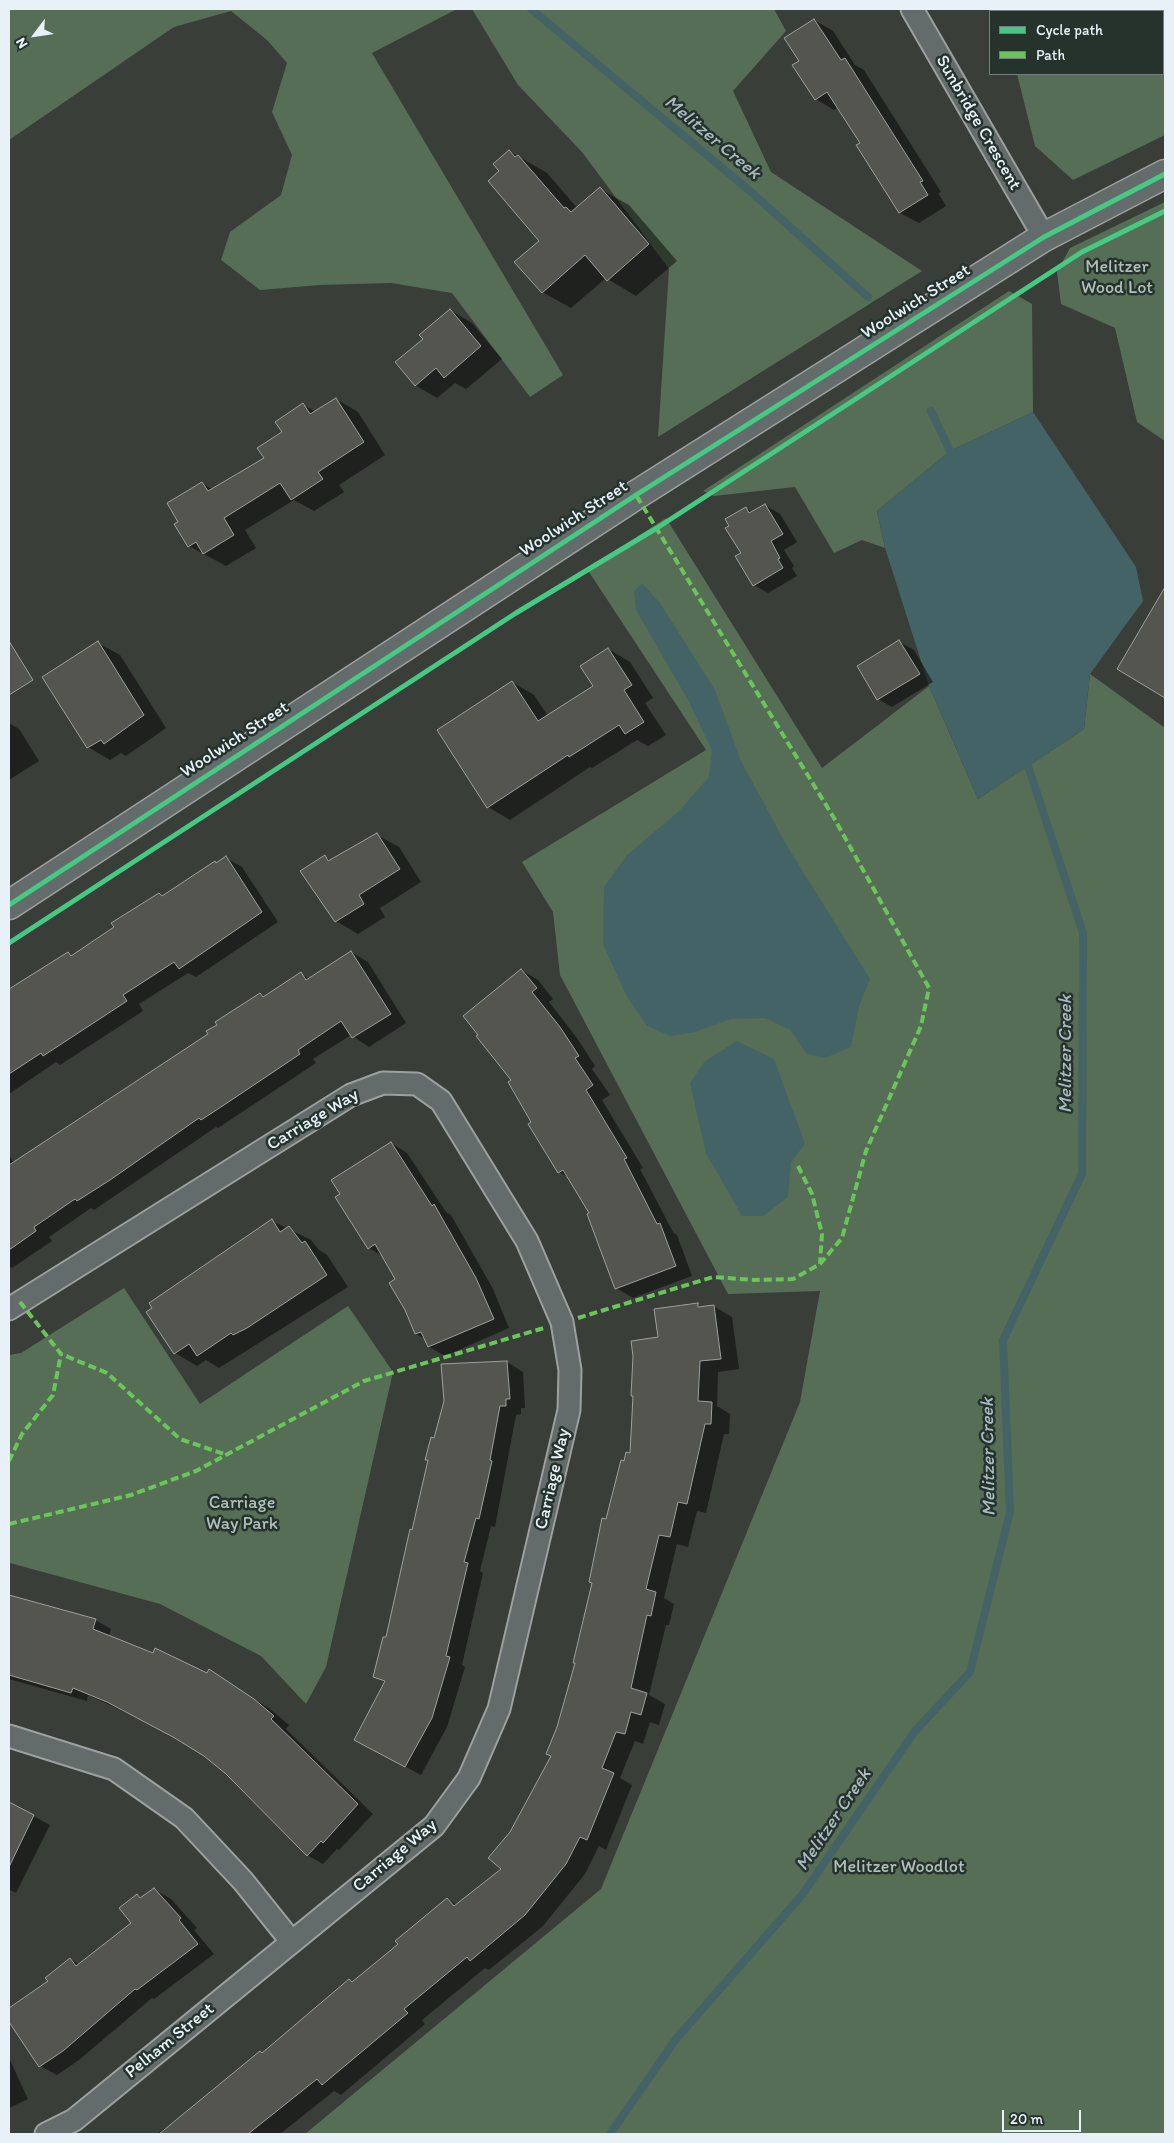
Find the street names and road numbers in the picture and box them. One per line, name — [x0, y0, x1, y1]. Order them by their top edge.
street label: Sunbridge Crescent — [931, 52, 1025, 194]
street label: Woolwich Street — [857, 260, 975, 344]
street label: Woolwich Street — [516, 476, 632, 562]
street label: Woolwich Street — [177, 697, 293, 783]
street label: Carriage Way — [263, 1084, 363, 1156]
street label: Carriage Way — [531, 1426, 575, 1532]
street label: Carriage Way — [349, 1815, 441, 1897]
street label: Pelham Street — [121, 1999, 219, 2083]

